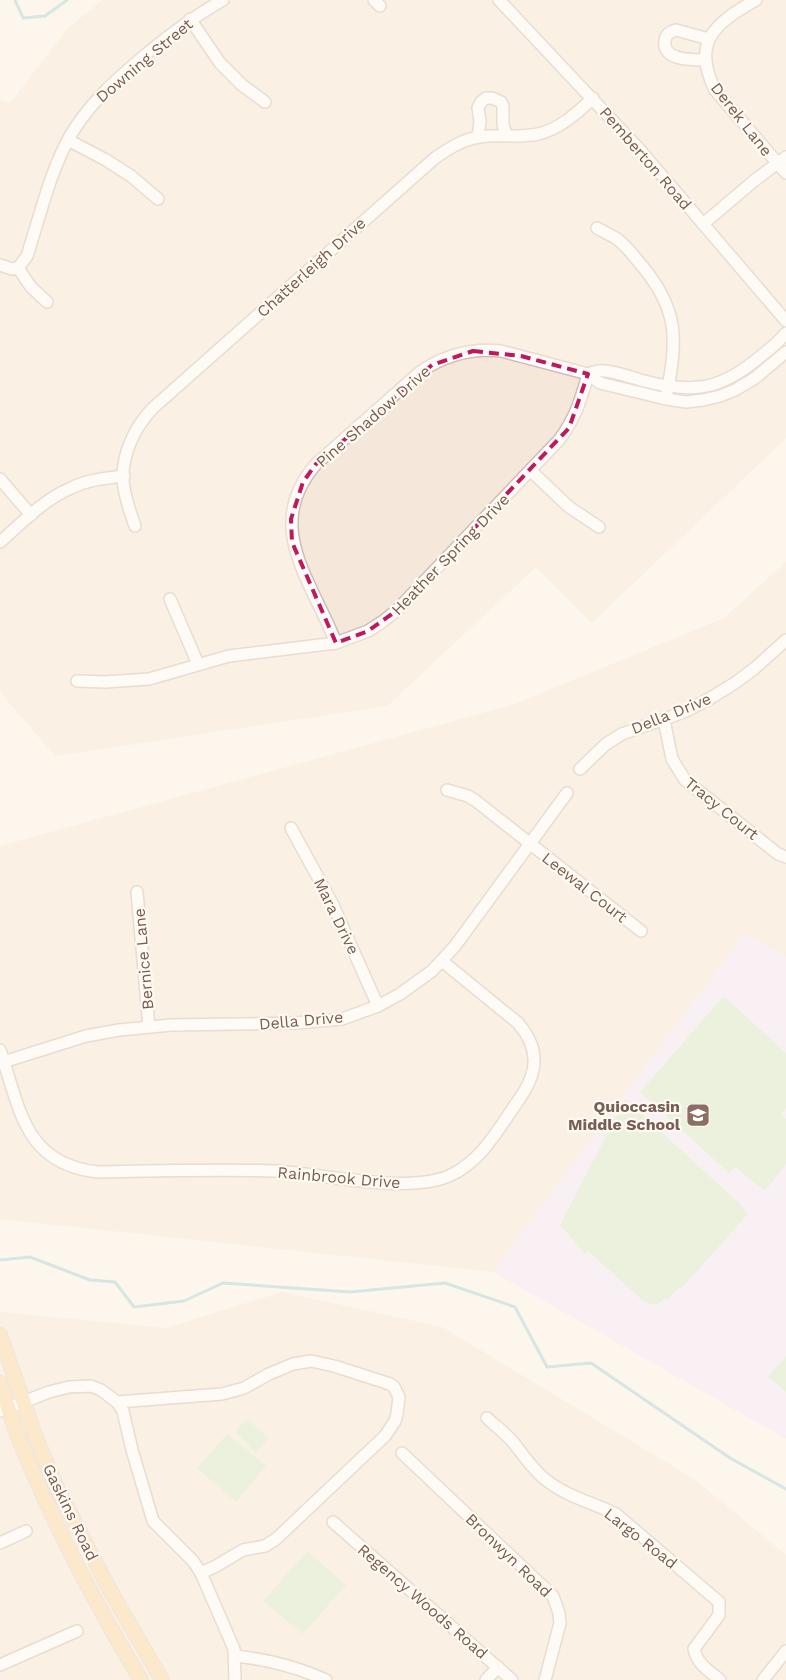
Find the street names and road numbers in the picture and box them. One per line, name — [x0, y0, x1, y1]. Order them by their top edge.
street label: Downing Street — [92, 14, 197, 106]
street label: Derek Lane — [707, 79, 776, 160]
street label: Pemberton Road — [596, 103, 695, 214]
street label: Chatterleigh Drive — [253, 214, 370, 321]
street label: Pine Shadow Drive — [312, 361, 434, 471]
street label: Heather Spring Drive — [387, 490, 513, 619]
street label: Della Drive — [628, 689, 714, 738]
street label: Tracy Court — [681, 773, 763, 844]
street label: Leewal Court — [538, 848, 631, 927]
street label: Mara Drive — [310, 875, 363, 958]
street label: Bernice Lane — [130, 907, 157, 1010]
street label: Della Drive — [258, 1007, 344, 1034]
street label: Rainbrook Drive — [277, 1163, 401, 1192]
street label: Gaskins Road — [39, 1461, 102, 1564]
street label: Largo Road — [600, 1504, 681, 1573]
street label: Bronwyn Road — [462, 1510, 556, 1601]
street label: Regency Woods Road — [354, 1540, 491, 1663]

